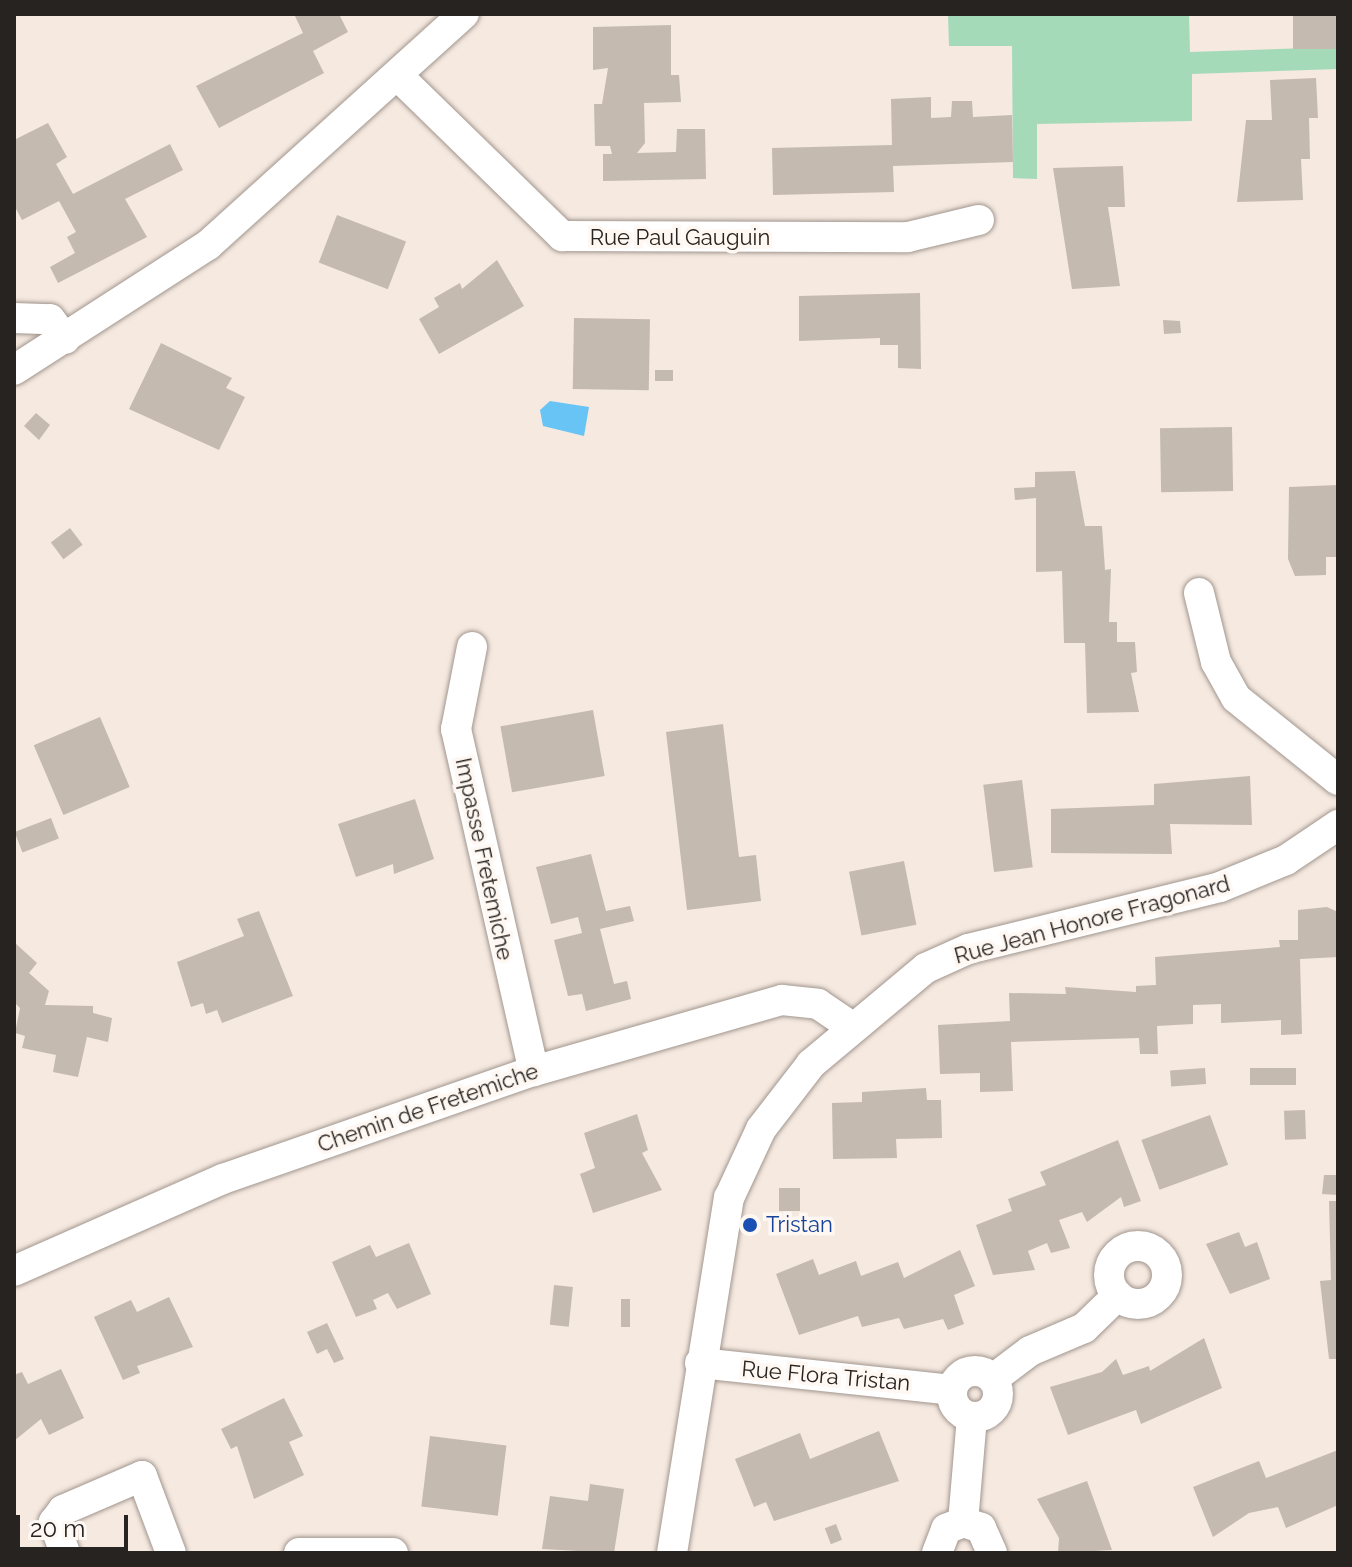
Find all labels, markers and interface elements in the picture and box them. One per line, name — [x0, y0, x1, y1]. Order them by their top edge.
street label: Rue Paul Gauguin — [589, 225, 771, 251]
street label: Impasse Fretemiche — [450, 755, 518, 963]
street label: Rue Jean Honore Fragonard — [951, 870, 1233, 970]
street label: Chemin de Fretemiche — [314, 1058, 542, 1158]
place label: Tristan — [766, 1212, 833, 1238]
marker: Tristan — [741, 1216, 759, 1234]
street label: Rue Flora Tristan — [740, 1355, 912, 1397]
scale bar — [20, 1499, 132, 1549]
text: 20 m — [30, 1514, 85, 1543]

